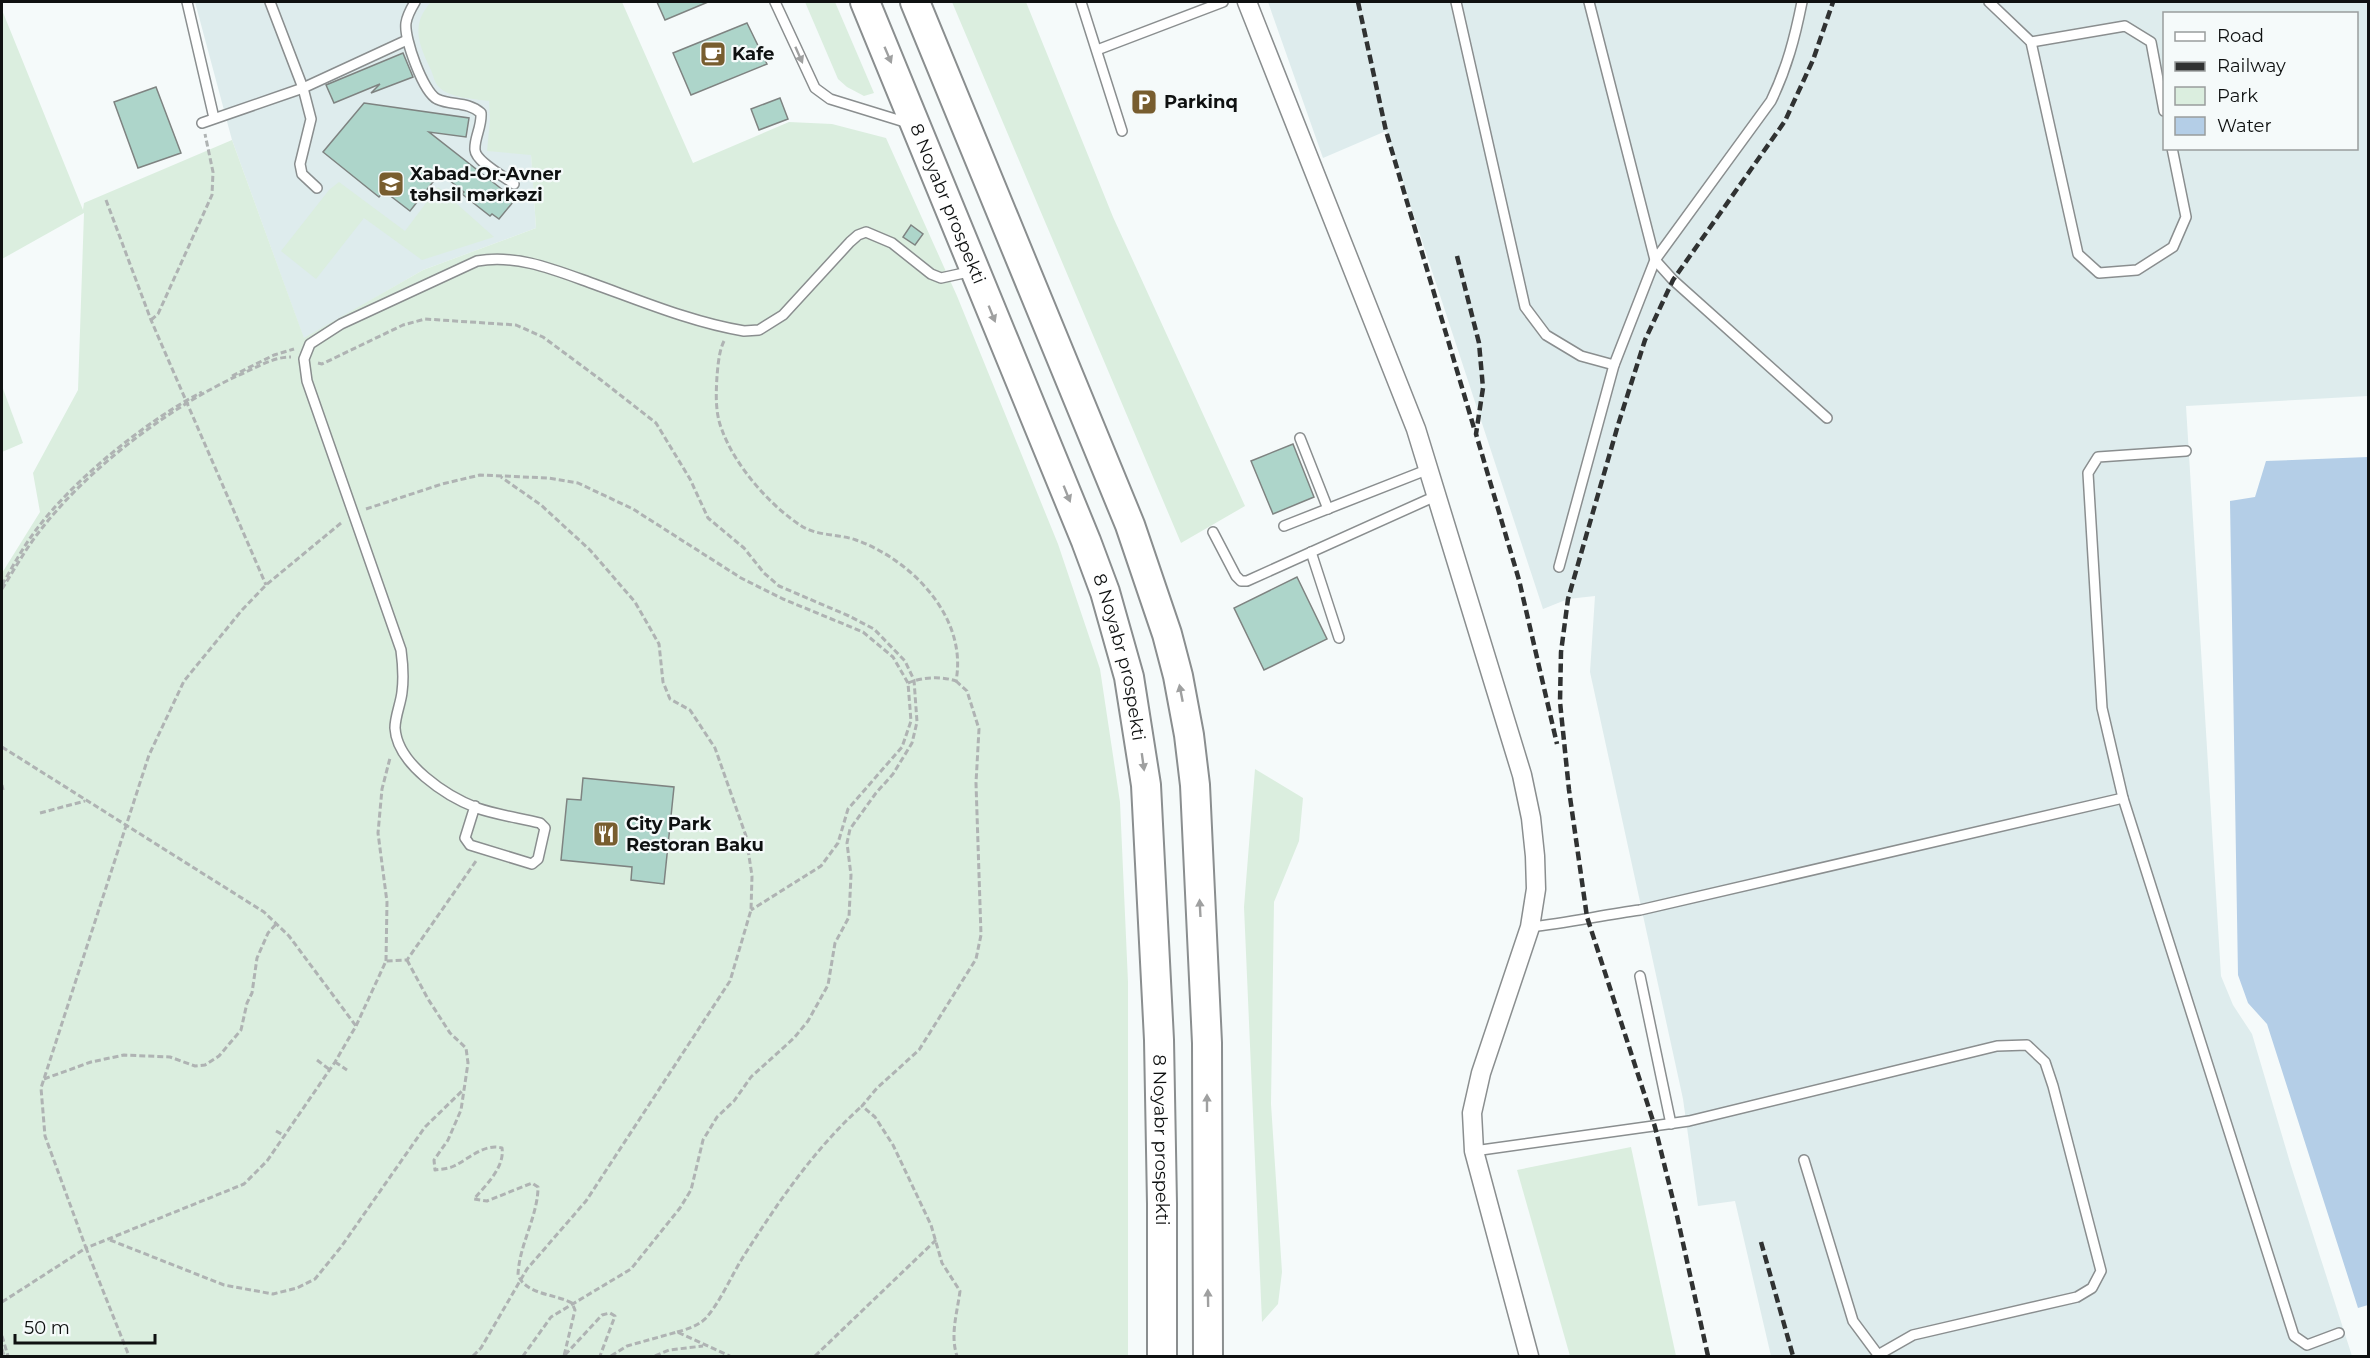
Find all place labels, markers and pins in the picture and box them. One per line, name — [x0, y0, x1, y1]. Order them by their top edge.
cafe icon: Kafe — [698, 39, 728, 69]
place label: Kafe — [732, 43, 774, 65]
parking icon: Parkinq — [1129, 87, 1159, 117]
place label: Parkinq — [1164, 91, 1238, 113]
place label: Xabad-Or-Avner təhsil mərkəzi — [410, 163, 562, 206]
school or university icon: Xabad-Or-Avner təhsil mərkəzi — [376, 169, 406, 199]
place label: City Park Restoran Baku — [626, 813, 764, 856]
restaurant icon: City Park Restoran Baku — [591, 819, 621, 849]

